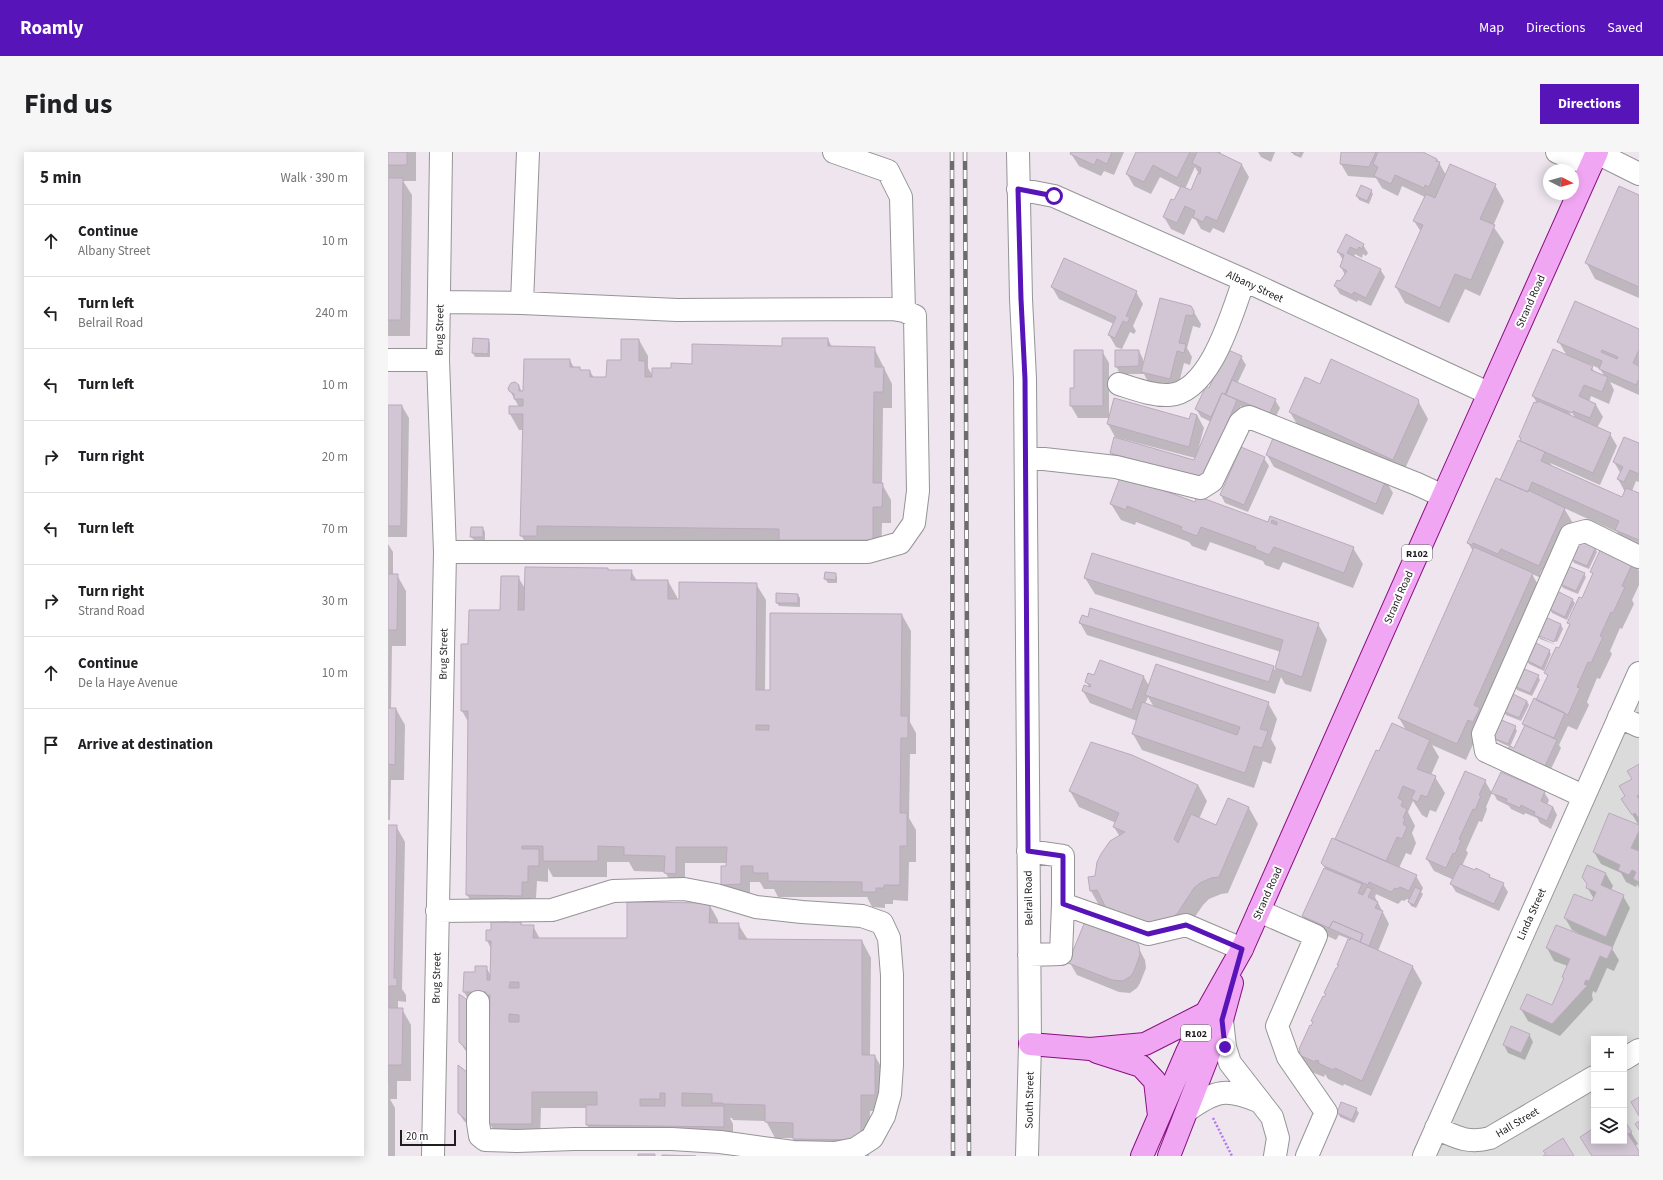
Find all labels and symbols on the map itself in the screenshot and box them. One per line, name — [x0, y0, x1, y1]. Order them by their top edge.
north arrow — [1543, 164, 1579, 200]
route start — [1045, 187, 1063, 205]
street label: Albany Street — [1224, 267, 1286, 306]
street label: Strand Road — [1512, 272, 1549, 330]
street label: Brug Street — [432, 304, 447, 356]
road number: R102 — [1402, 545, 1432, 561]
street label: Strand Road — [1380, 568, 1417, 626]
street label: Brug Street — [436, 628, 451, 680]
street label: Strand Road — [1249, 864, 1286, 922]
street label: Belrail Road — [1021, 870, 1036, 926]
street label: Linda Street — [1513, 886, 1550, 943]
street label: Brug Street — [429, 952, 444, 1004]
road number: R102 — [1181, 1025, 1211, 1041]
route end — [1216, 1038, 1234, 1056]
street label: South Street — [1022, 1071, 1038, 1129]
street label: Hall Street — [1493, 1103, 1542, 1141]
scale bar — [400, 1128, 456, 1147]

